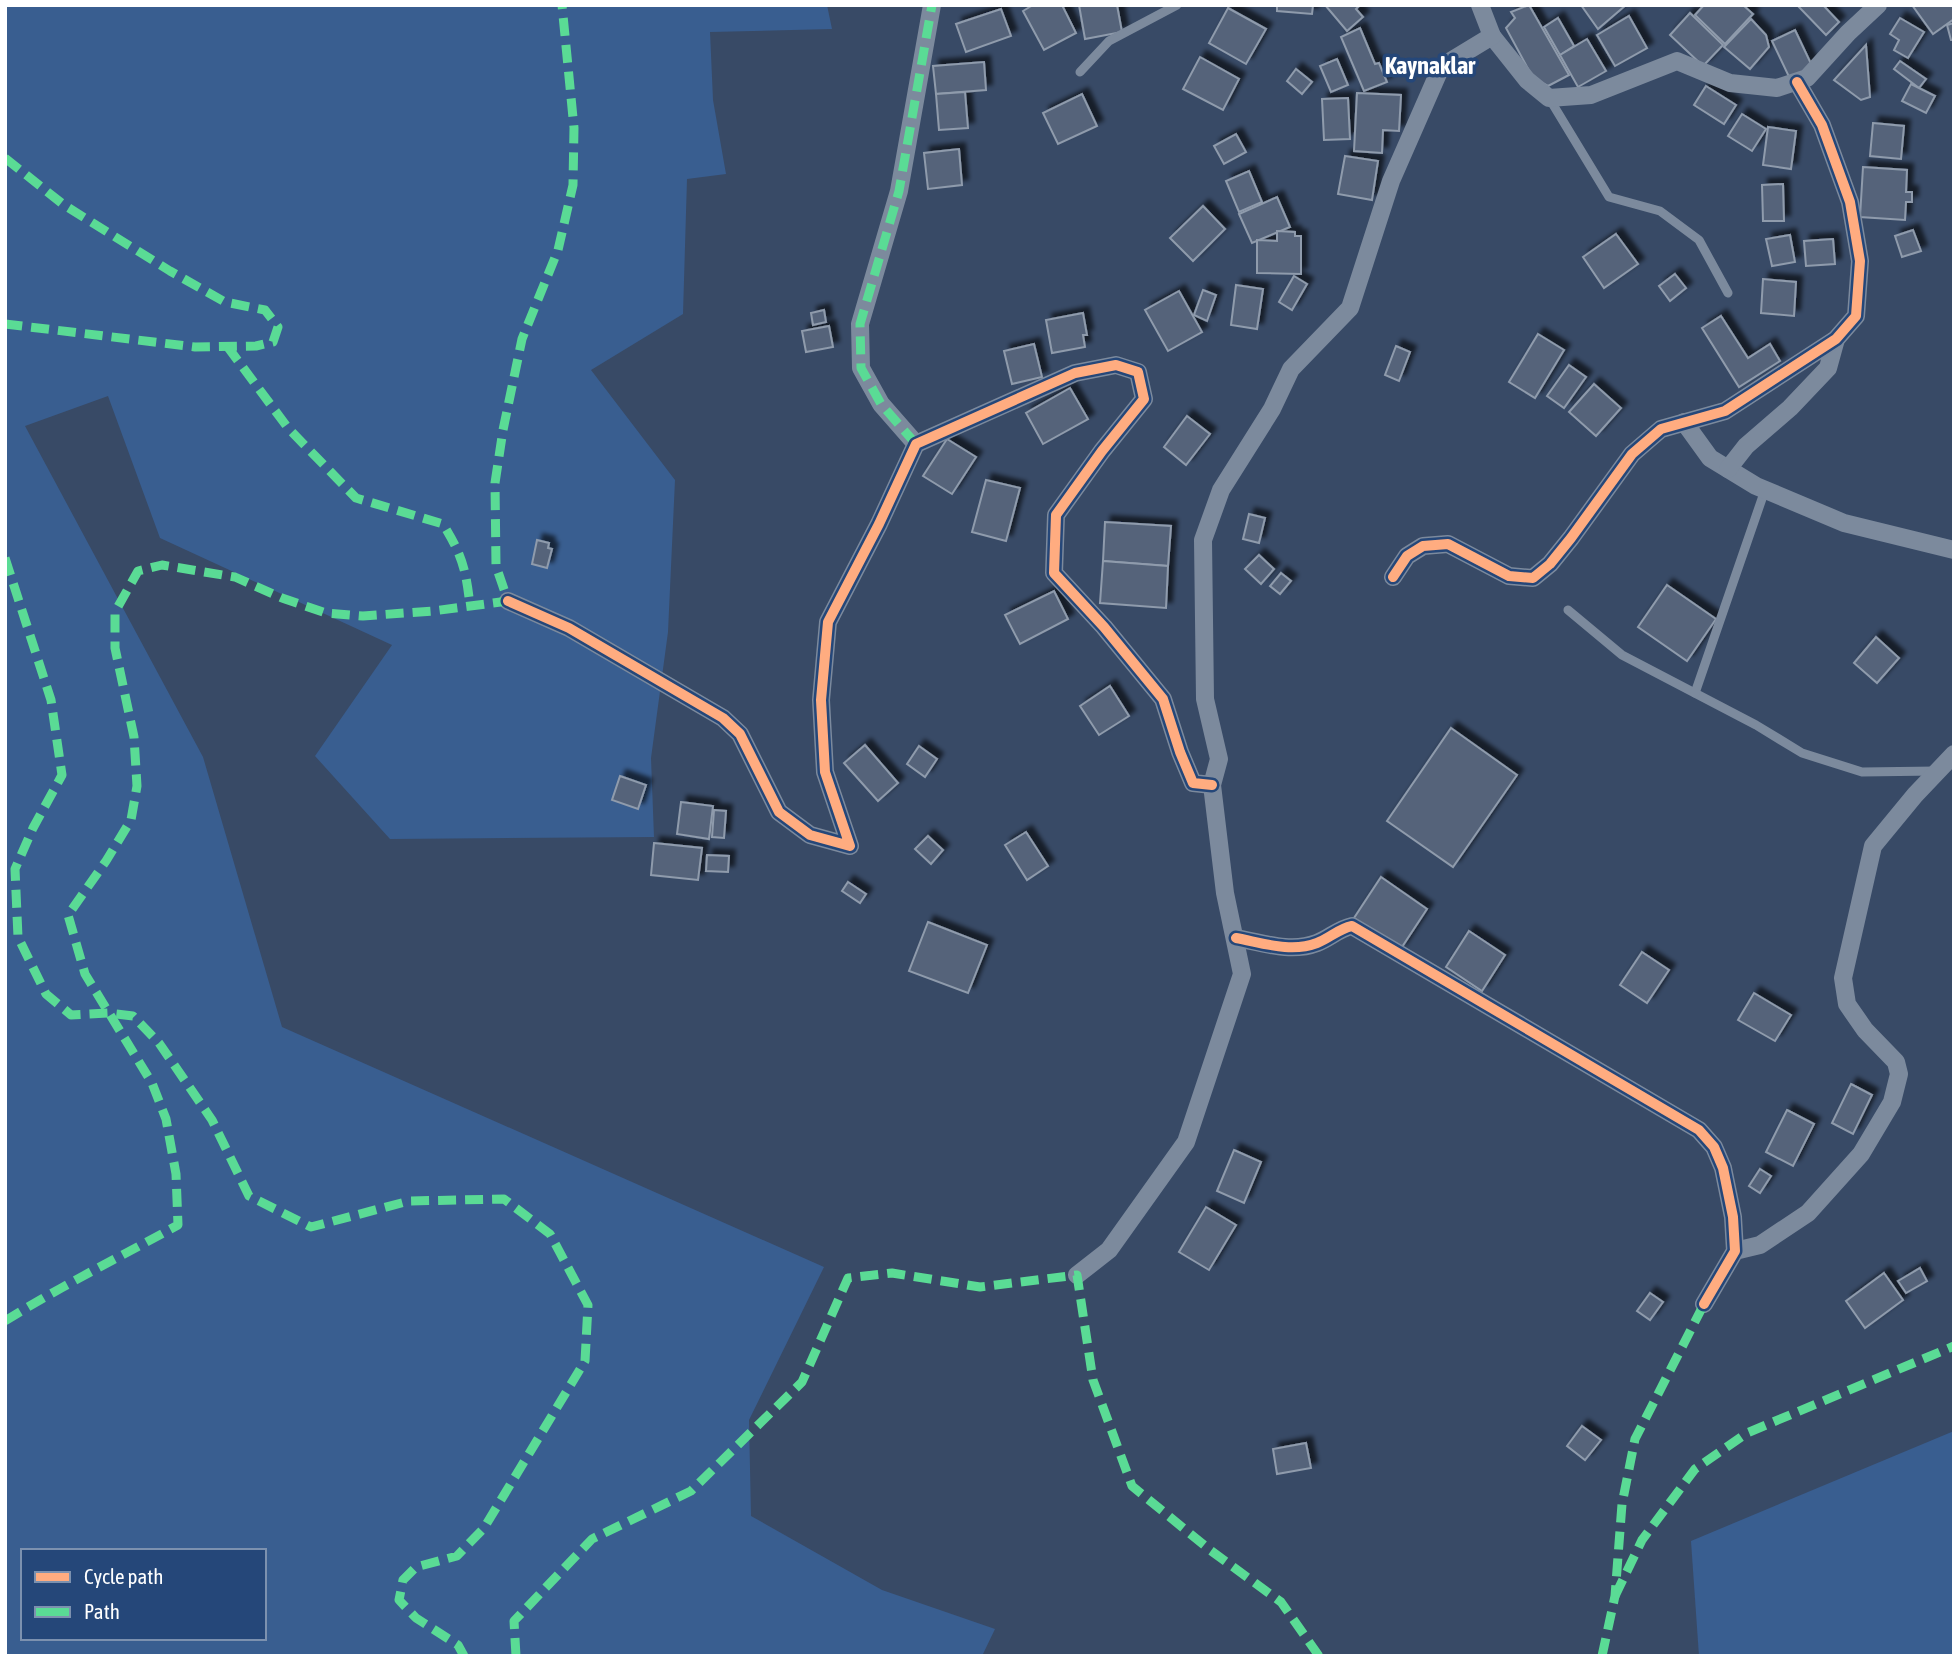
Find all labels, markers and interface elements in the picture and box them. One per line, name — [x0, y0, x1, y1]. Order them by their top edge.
district label: Kaynaklar — [1385, 52, 1476, 79]
legend — [21, 1549, 266, 1640]
text: Cycle path — [84, 1564, 163, 1588]
text: Path — [84, 1599, 120, 1623]

